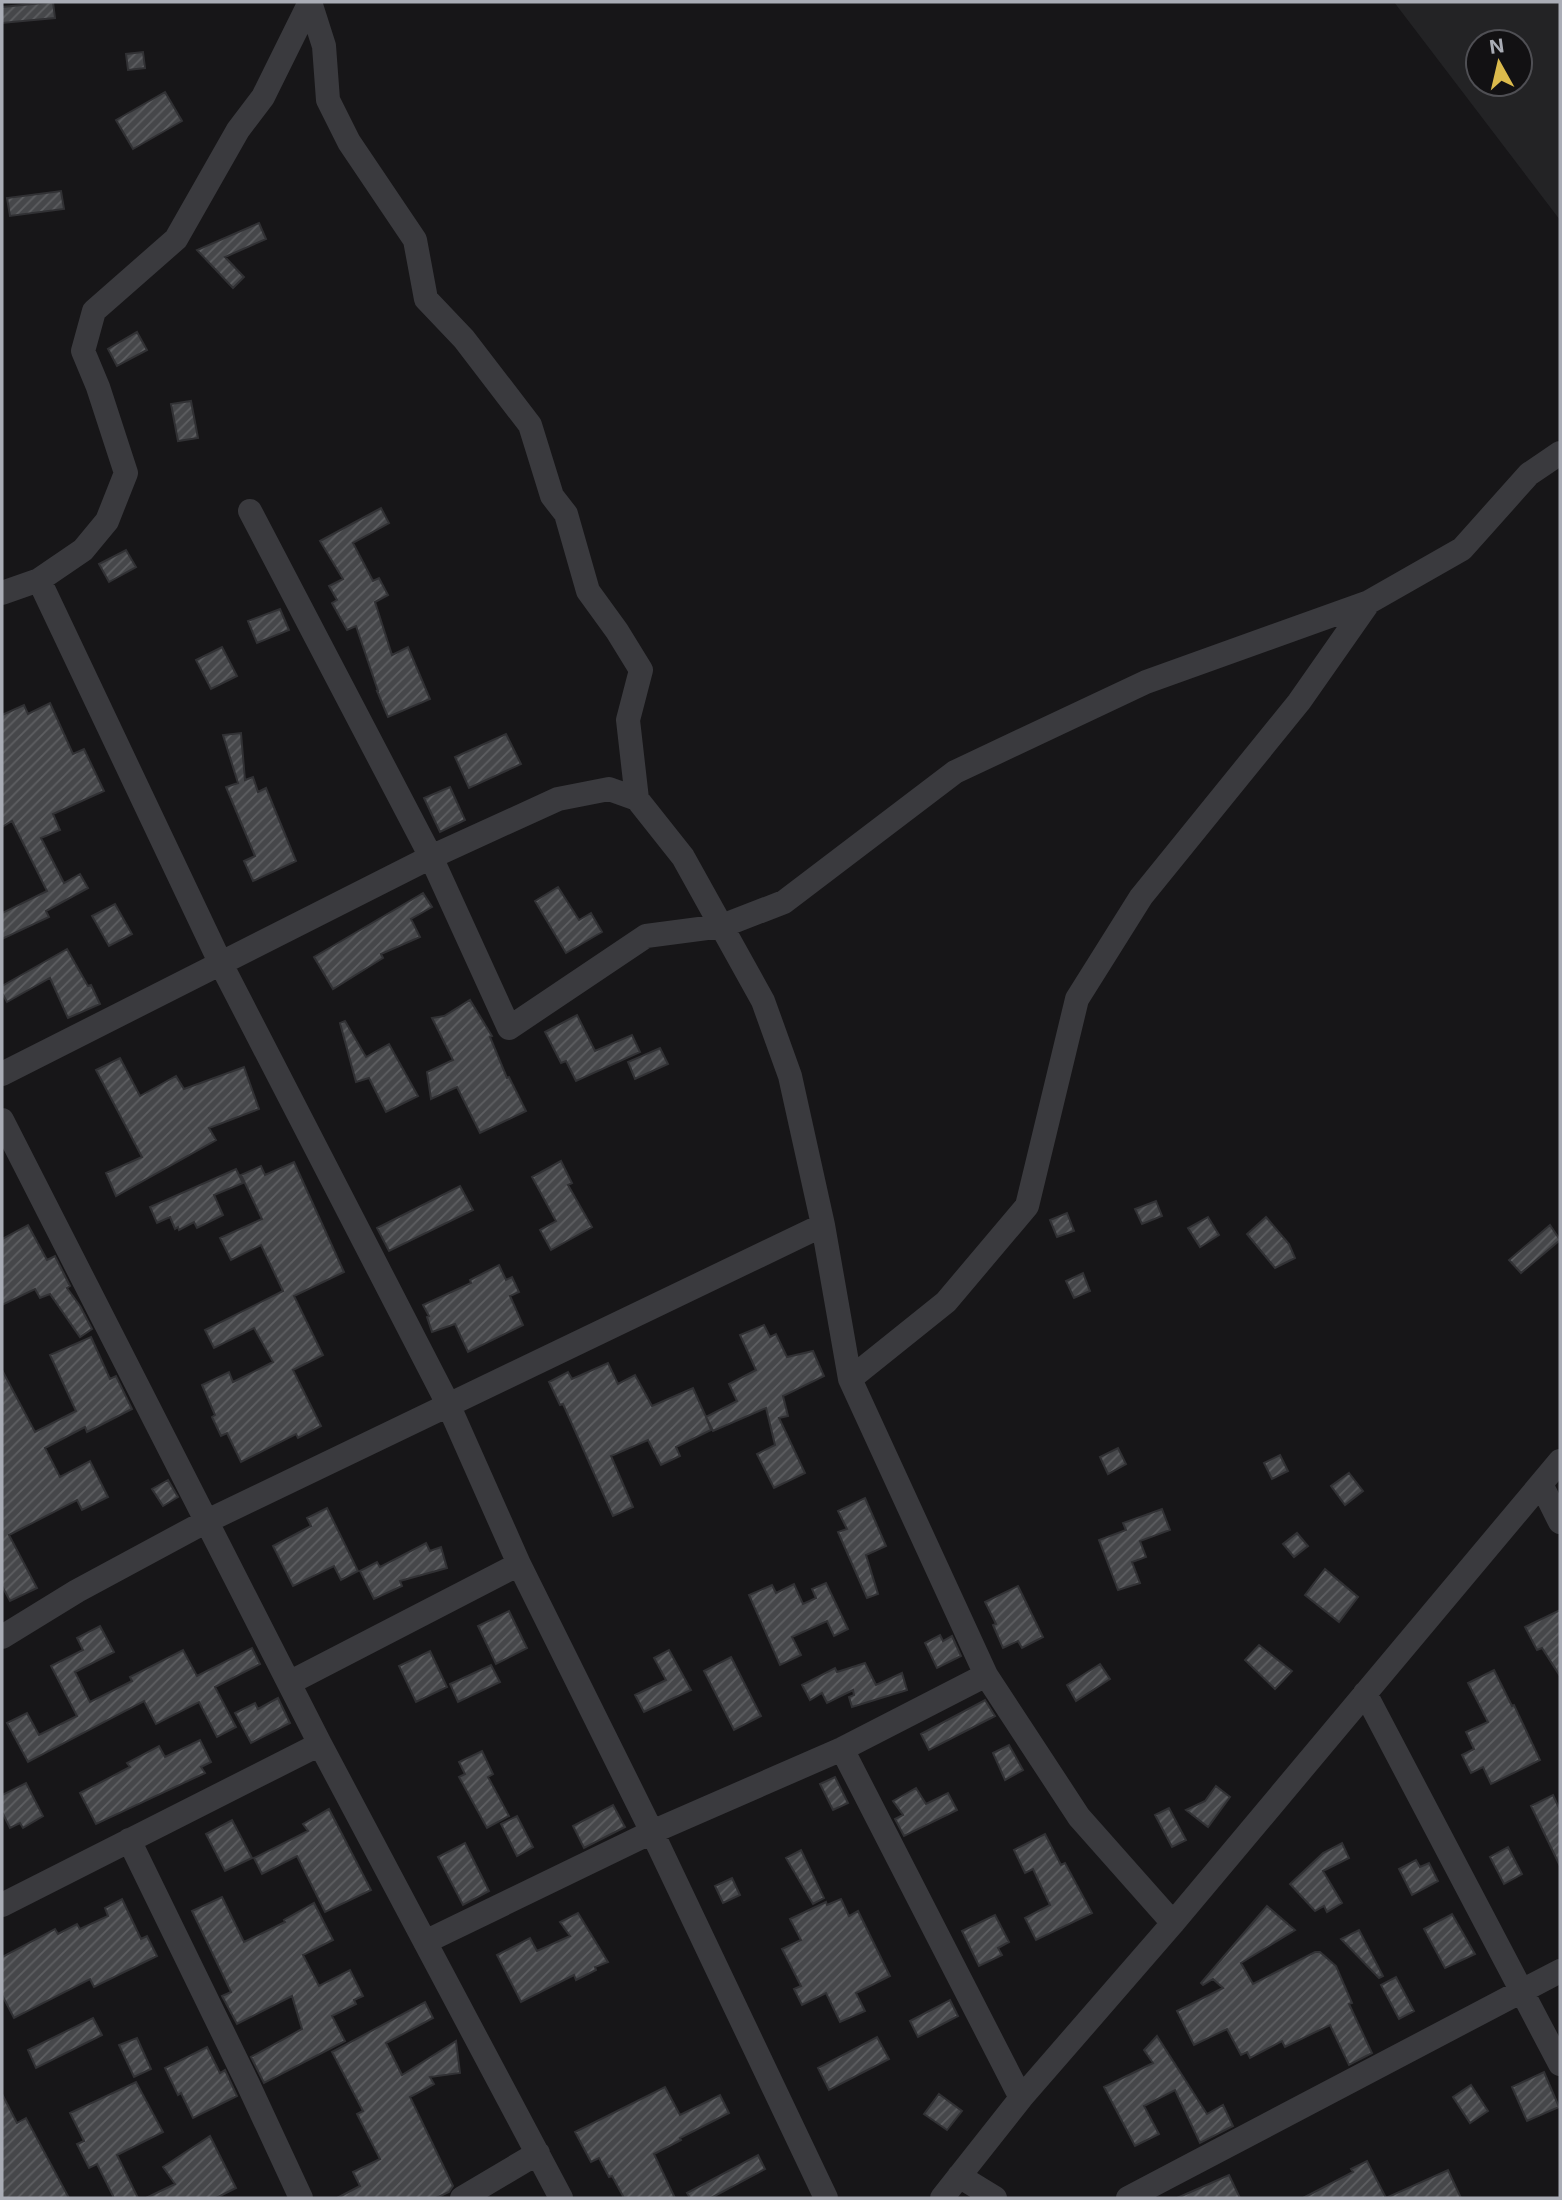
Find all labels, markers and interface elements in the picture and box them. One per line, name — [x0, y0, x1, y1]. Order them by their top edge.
north arrow — [1464, 28, 1534, 98]
text: N — [1488, 34, 1505, 59]

